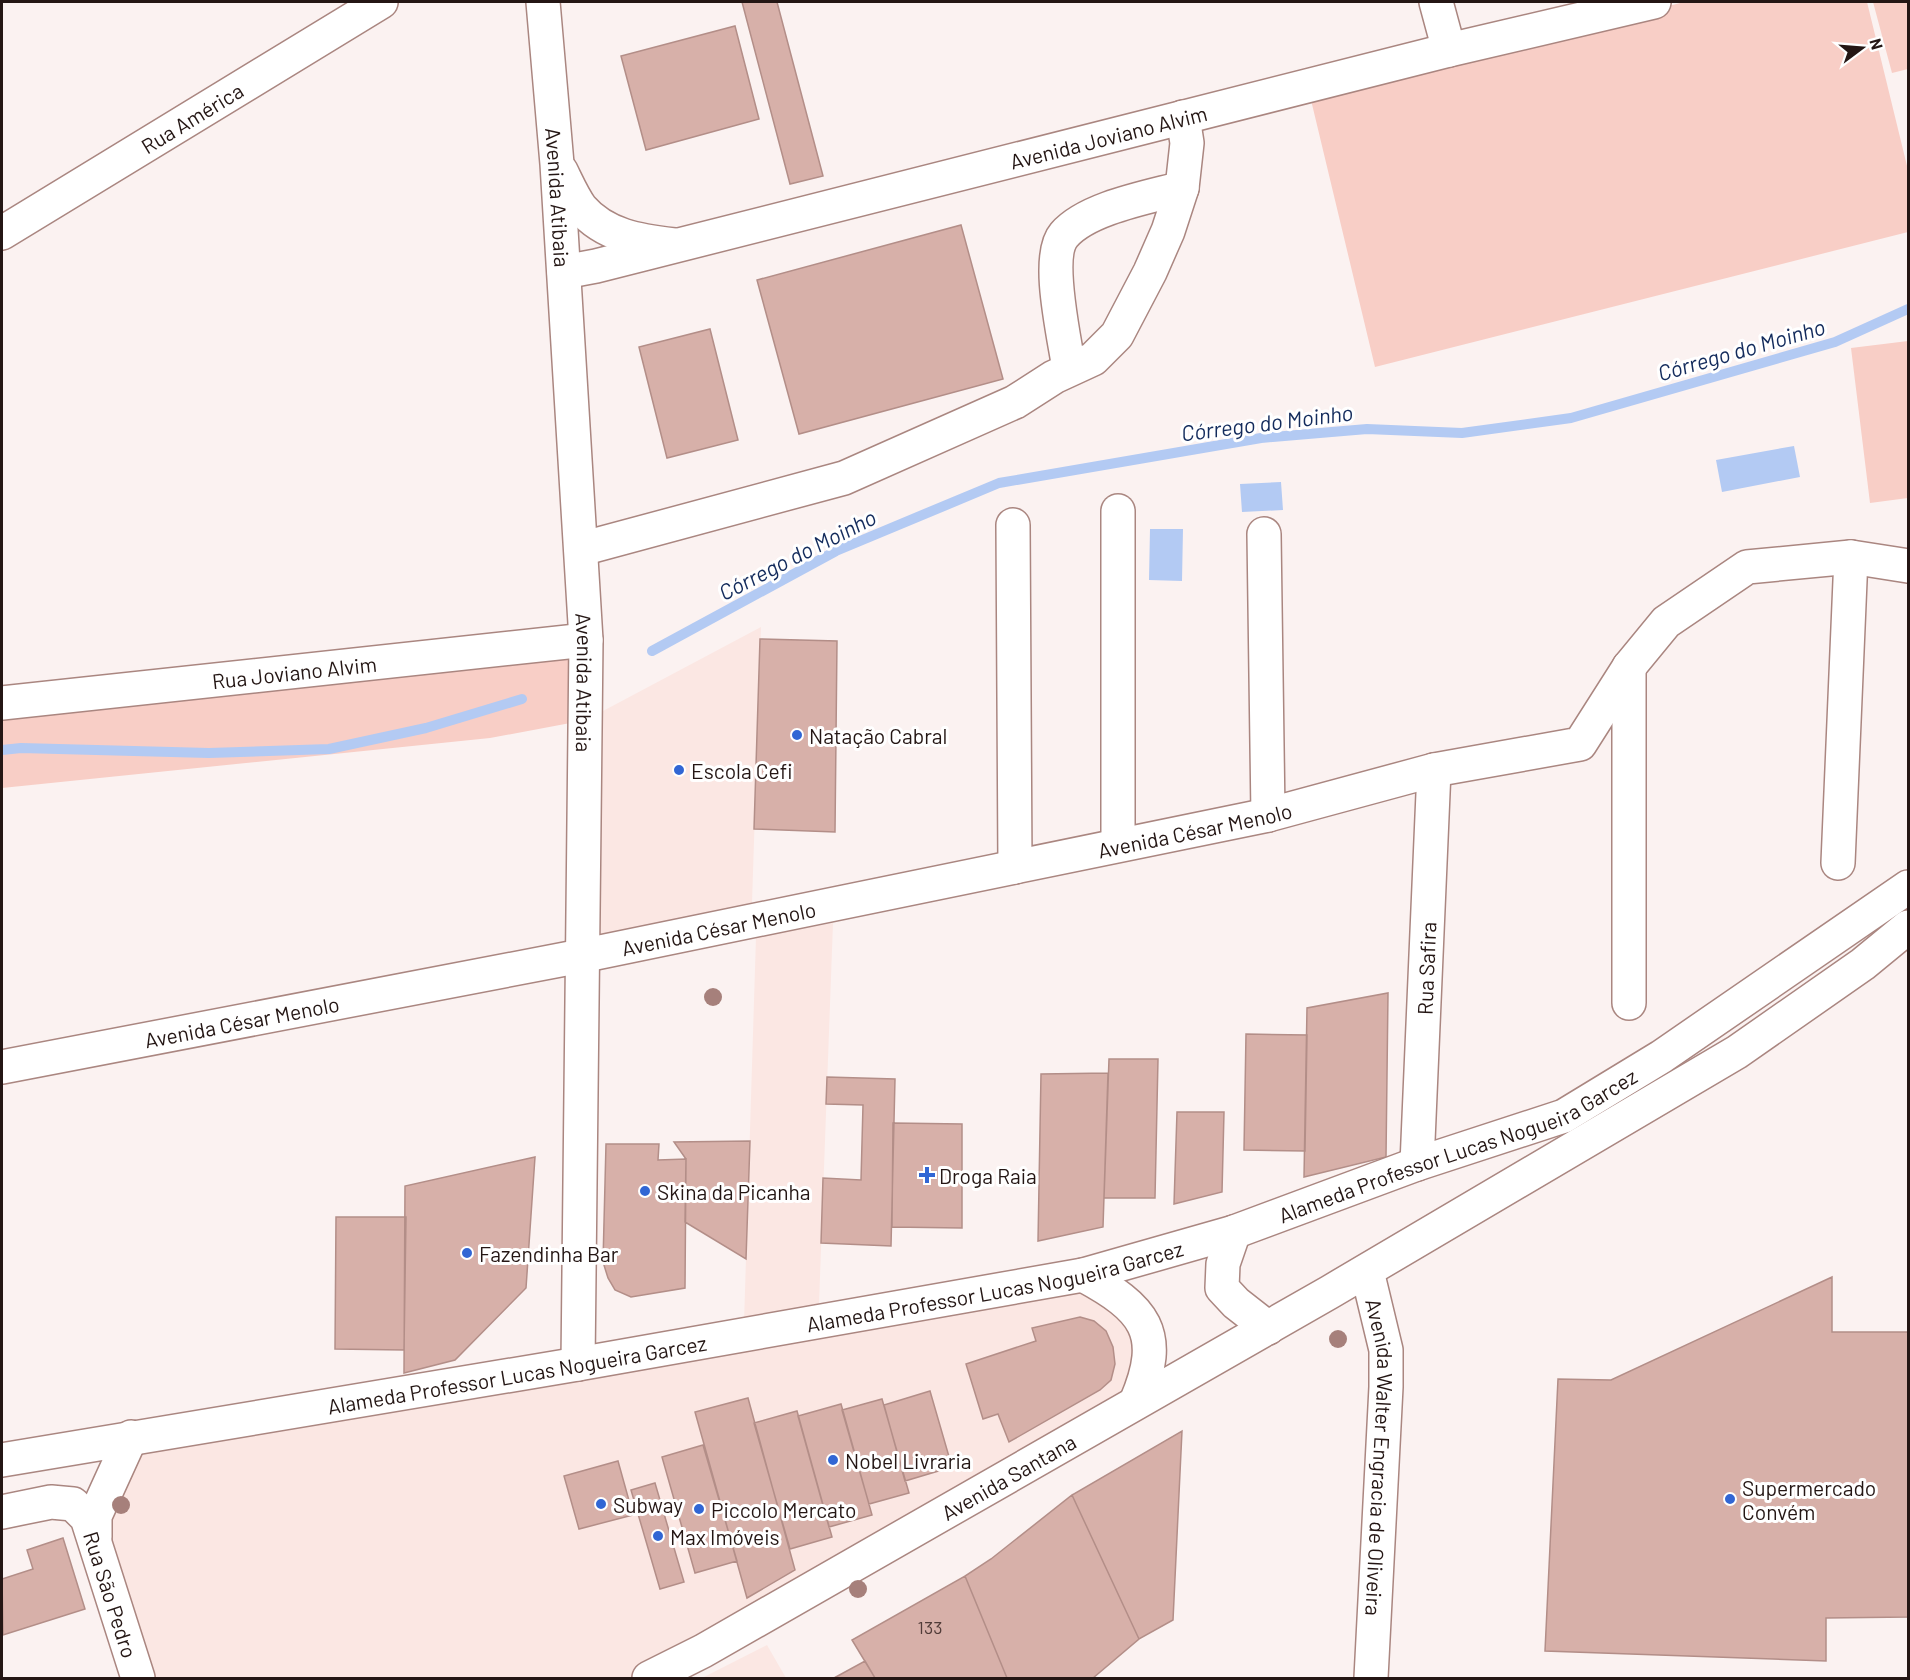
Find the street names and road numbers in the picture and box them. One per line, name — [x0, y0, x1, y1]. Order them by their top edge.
street label: Rua América — [136, 77, 247, 158]
street label: Avenida Joviano Alvim — [1007, 99, 1209, 173]
street label: Avenida Atibaia — [541, 127, 576, 268]
street label: Avenida Atibaia — [572, 612, 599, 753]
street label: Rua Joviano Alvim — [211, 650, 378, 693]
street label: Avenida César Menolo — [1095, 797, 1294, 862]
street label: Avenida César Menolo — [619, 896, 818, 960]
street label: Rua Safira — [1411, 921, 1440, 1015]
street label: Avenida César Menolo — [142, 990, 341, 1052]
street label: Alameda Professor Lucas Nogueira Garcez — [1275, 1062, 1641, 1227]
street label: Alameda Professor Lucas Nogueira Garcez — [804, 1235, 1186, 1336]
street label: Avenida Walter Engracia de Oliveira — [1362, 1296, 1399, 1617]
street label: Alameda Professor Lucas Nogueira Garcez — [325, 1329, 708, 1418]
street label: Avenida Santana — [936, 1428, 1080, 1525]
street label: Rua São Pedro — [79, 1528, 143, 1661]

